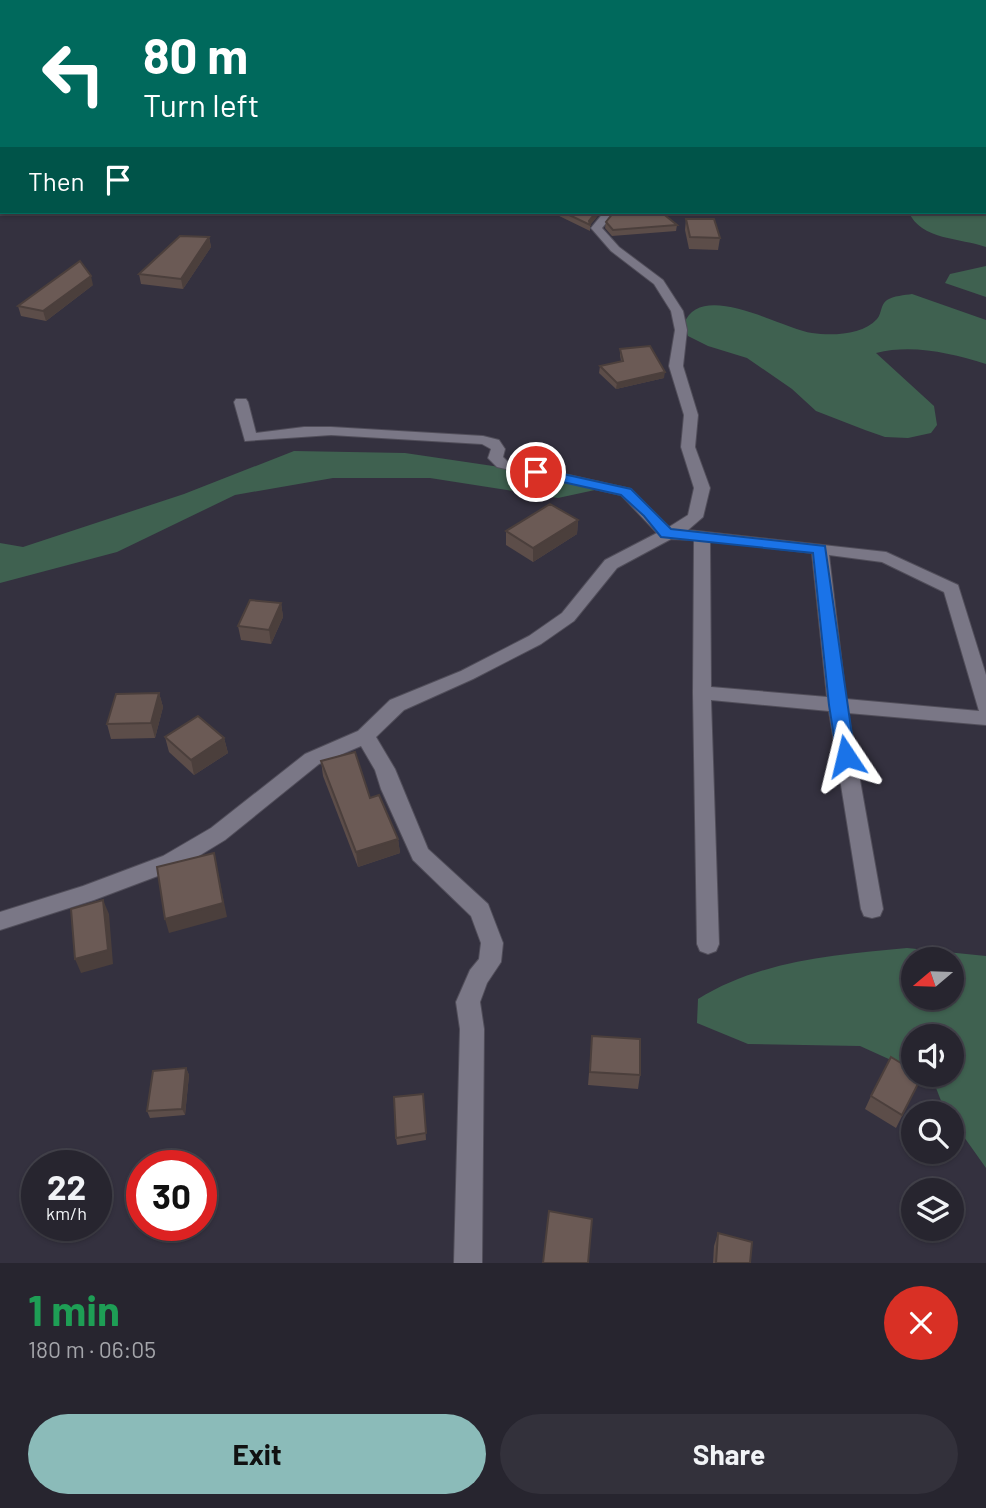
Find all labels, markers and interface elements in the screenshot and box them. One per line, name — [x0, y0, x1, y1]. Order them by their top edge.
text: 80 m — [143, 25, 248, 84]
icon: left — [28, 28, 119, 119]
text: Turn left — [143, 85, 260, 123]
icon: arrive — [99, 161, 137, 199]
text: Then — [28, 165, 85, 196]
pin — [506, 442, 566, 502]
icon: arrive — [517, 453, 555, 491]
position arrow — [809, 719, 883, 793]
north arrow — [901, 947, 964, 1010]
map controls — [901, 947, 964, 1241]
button: sound — [901, 1024, 964, 1087]
button: search — [901, 1101, 964, 1164]
speed limit sign: 30 — [126, 1150, 217, 1241]
text: 22 — [47, 1165, 86, 1207]
button: layers — [901, 1178, 964, 1241]
text: km/h — [46, 1202, 87, 1224]
text: 1 min — [28, 1284, 120, 1334]
button: close — [884, 1286, 958, 1360]
text: 180 m · 06:05 — [28, 1335, 156, 1363]
button: Exit — [28, 1414, 486, 1494]
button: Share — [500, 1414, 958, 1494]

